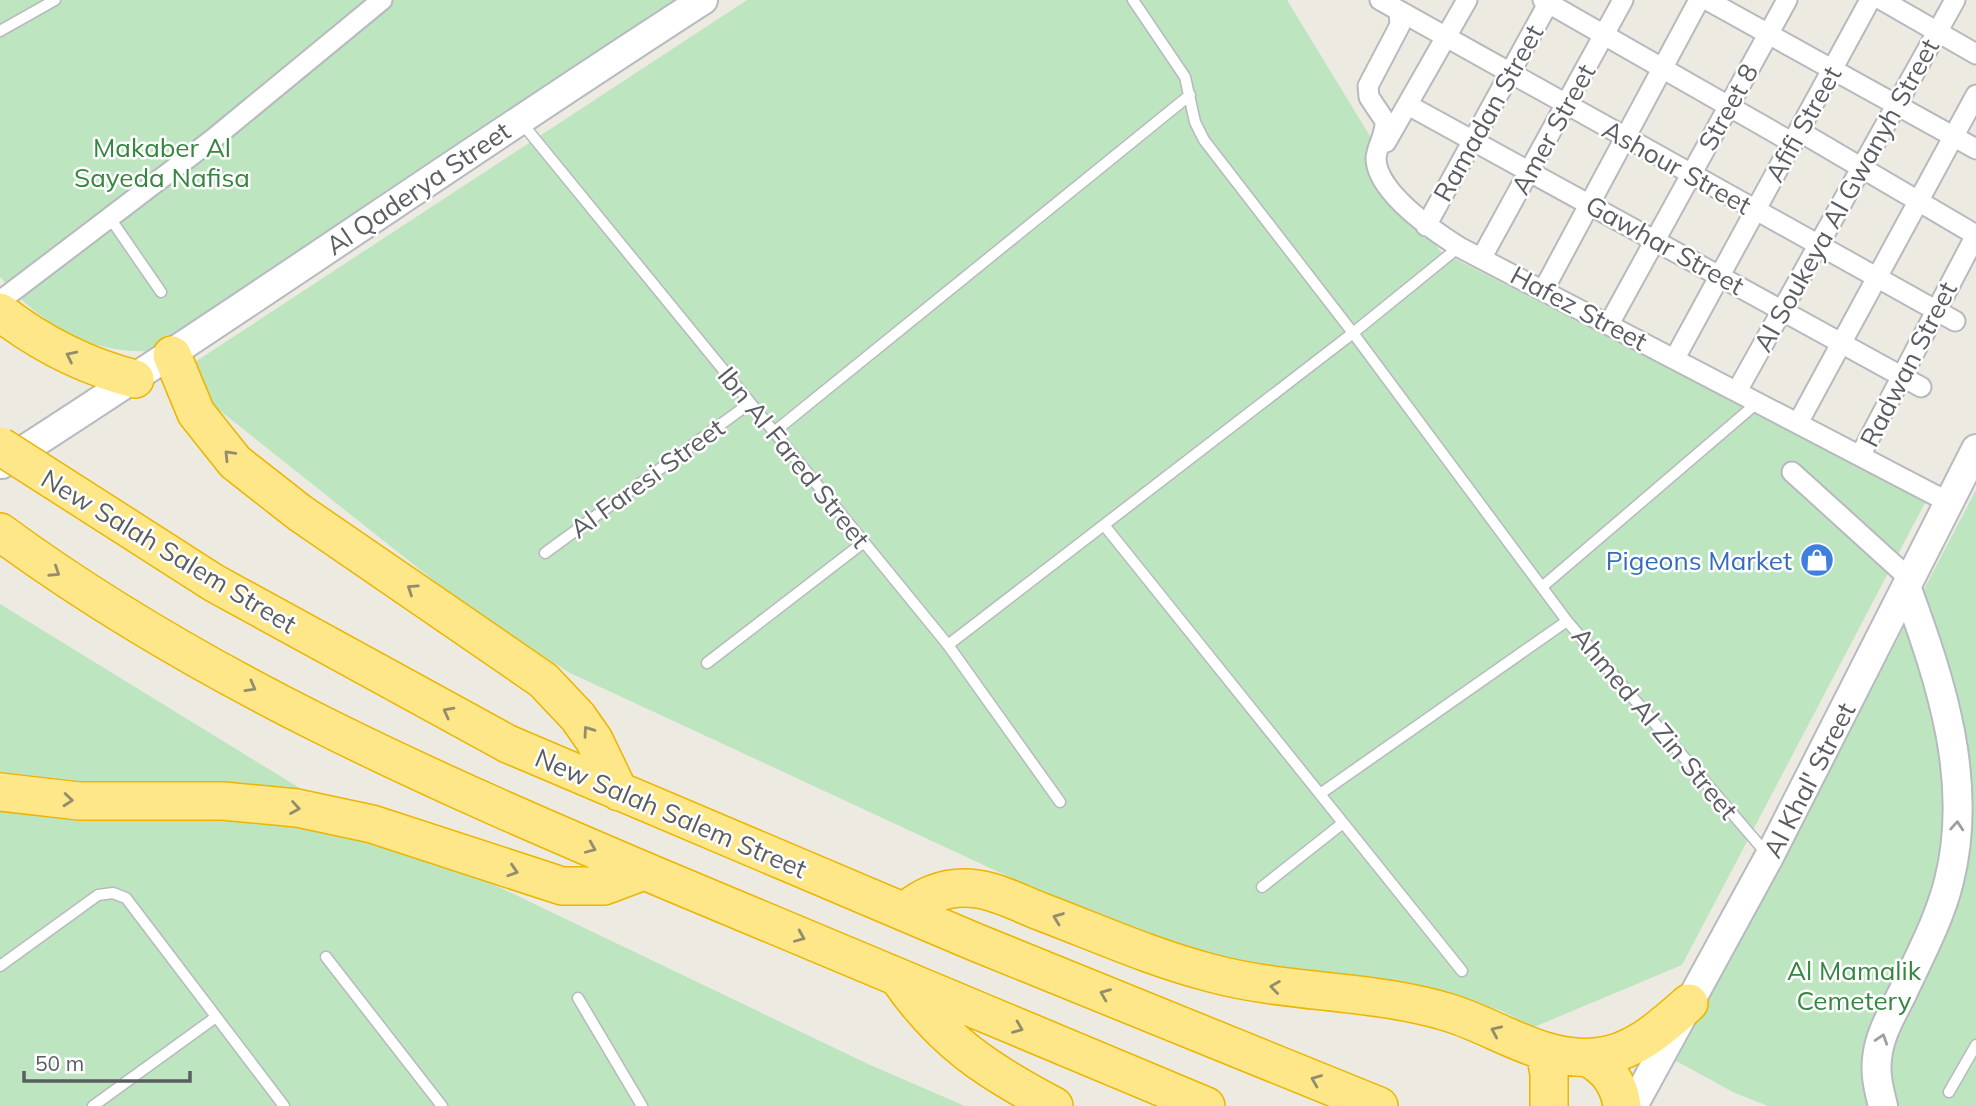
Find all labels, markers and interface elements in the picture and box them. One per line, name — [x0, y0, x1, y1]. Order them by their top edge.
street label: Ramadan Street — [1426, 19, 1550, 207]
street label: Al Soukeya Al Gwanyh Street — [1746, 33, 1946, 357]
street label: Amer Street — [1504, 58, 1602, 200]
street label: Street 8 — [1691, 58, 1765, 156]
street label: Afifi Street — [1758, 60, 1848, 188]
street label: Ashour Street — [1597, 113, 1757, 221]
street label: Al Qaderya Street — [319, 114, 517, 262]
park label: Makaber Al Sayeda Nafisa — [74, 131, 250, 194]
street label: Gawhar Street — [1580, 188, 1750, 302]
street label: Hafez Street — [1505, 258, 1653, 358]
street label: Radwan Street — [1852, 276, 1964, 452]
one-way arrow — [66, 351, 78, 365]
street label: Ibn Al Fared Street — [711, 360, 877, 554]
street label: Al Faresi Street — [563, 411, 731, 545]
one-way arrow — [224, 450, 237, 463]
street label: New Salah Salem Street — [35, 462, 303, 640]
shop icon: Pigeons Market — [1798, 541, 1836, 579]
place label: Pigeons Market — [1606, 544, 1792, 577]
one-way arrow — [48, 563, 61, 576]
one-way arrow — [406, 585, 419, 598]
street label: Ahmed Al Zin Street — [1565, 620, 1745, 826]
one-way arrow — [244, 679, 257, 692]
street label: Al Khal' Street — [1756, 697, 1862, 863]
one-way arrow — [442, 707, 455, 720]
one-way arrow — [584, 726, 596, 739]
street label: New Salah Salem Street — [530, 741, 812, 885]
one-way arrow — [62, 792, 73, 807]
one-way arrow — [289, 800, 301, 815]
one-way arrow — [1949, 821, 1964, 832]
one-way arrow — [584, 840, 596, 854]
one-way arrow — [506, 863, 518, 877]
one-way arrow — [1053, 912, 1065, 926]
one-way arrow — [793, 929, 805, 943]
park label: Al Mamalik Cemetery — [1787, 954, 1922, 1017]
one-way arrow — [1269, 980, 1280, 995]
one-way arrow — [1100, 989, 1112, 1003]
one-way arrow — [1011, 1020, 1023, 1034]
one-way arrow — [1491, 1025, 1504, 1039]
one-way arrow — [1874, 1034, 1888, 1046]
scale bar — [24, 1040, 191, 1084]
text: 50 m — [35, 1050, 84, 1076]
one-way arrow — [1311, 1075, 1323, 1089]

